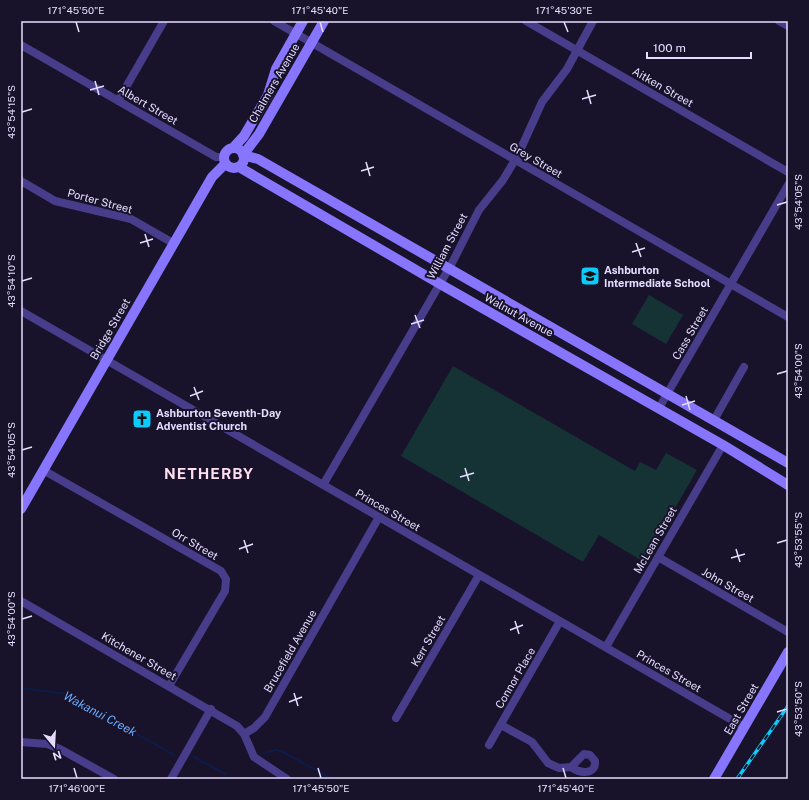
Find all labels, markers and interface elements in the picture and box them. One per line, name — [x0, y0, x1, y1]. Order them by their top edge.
text: 171°45'50"E — [47, 4, 105, 16]
text: 171°45'40"E — [292, 4, 348, 16]
text: 171°45'30"E — [536, 4, 592, 16]
scale bar — [647, 34, 751, 60]
street label: Chalmers Avenue — [246, 41, 302, 125]
text: 100 m — [653, 41, 686, 55]
street label: Aitken Street — [631, 65, 695, 109]
street label: Albert Street — [116, 83, 180, 127]
text: 43°54'15"S — [5, 85, 17, 139]
street label: Grey Street — [507, 140, 565, 180]
text: 43°54'05"S — [792, 174, 804, 230]
street label: Porter Street — [66, 187, 134, 215]
street label: William Street — [425, 211, 469, 281]
text: 43°54'10"S — [5, 254, 17, 308]
place label: Ashburton Intermediate School — [604, 264, 711, 289]
school or university icon: Ashburton Intermediate School — [579, 265, 601, 287]
street label: Walnut Avenue — [482, 291, 556, 339]
street label: Bridge Street — [88, 296, 132, 362]
street label: Cass Street — [670, 304, 710, 362]
text: 43°54'00"S — [792, 343, 804, 399]
place label: Ashburton Seventh-Day Adventist Church — [156, 407, 282, 432]
church icon: Ashburton Seventh-Day Adventist Church — [131, 408, 153, 430]
text: 43°54'05"S — [5, 422, 17, 478]
district label: NETHERBY — [164, 465, 254, 482]
street label: Princes Street — [353, 487, 423, 533]
street label: McLean Street — [631, 504, 679, 576]
text: 43°53'55"S — [792, 512, 804, 568]
street label: Orr Street — [170, 526, 220, 562]
street label: John Street — [700, 565, 756, 605]
text: 43°54'00"S — [5, 591, 17, 647]
street label: Brucefield Avenue — [261, 608, 319, 694]
street label: Kerr Street — [409, 613, 447, 669]
street label: Kitchener Street — [99, 630, 179, 682]
street label: Connor Place — [493, 645, 537, 711]
street label: Princes Street — [634, 648, 704, 694]
street label: East Street — [721, 681, 761, 737]
text: 43°53'50"S — [792, 681, 804, 737]
water label: Wakanui Creek — [61, 689, 139, 739]
north arrow — [34, 726, 74, 766]
text: N — [51, 748, 63, 763]
text: 171°46'00"E — [49, 782, 105, 794]
text: 171°45'50"E — [292, 782, 350, 794]
text: 171°45'40"E — [538, 782, 594, 794]

